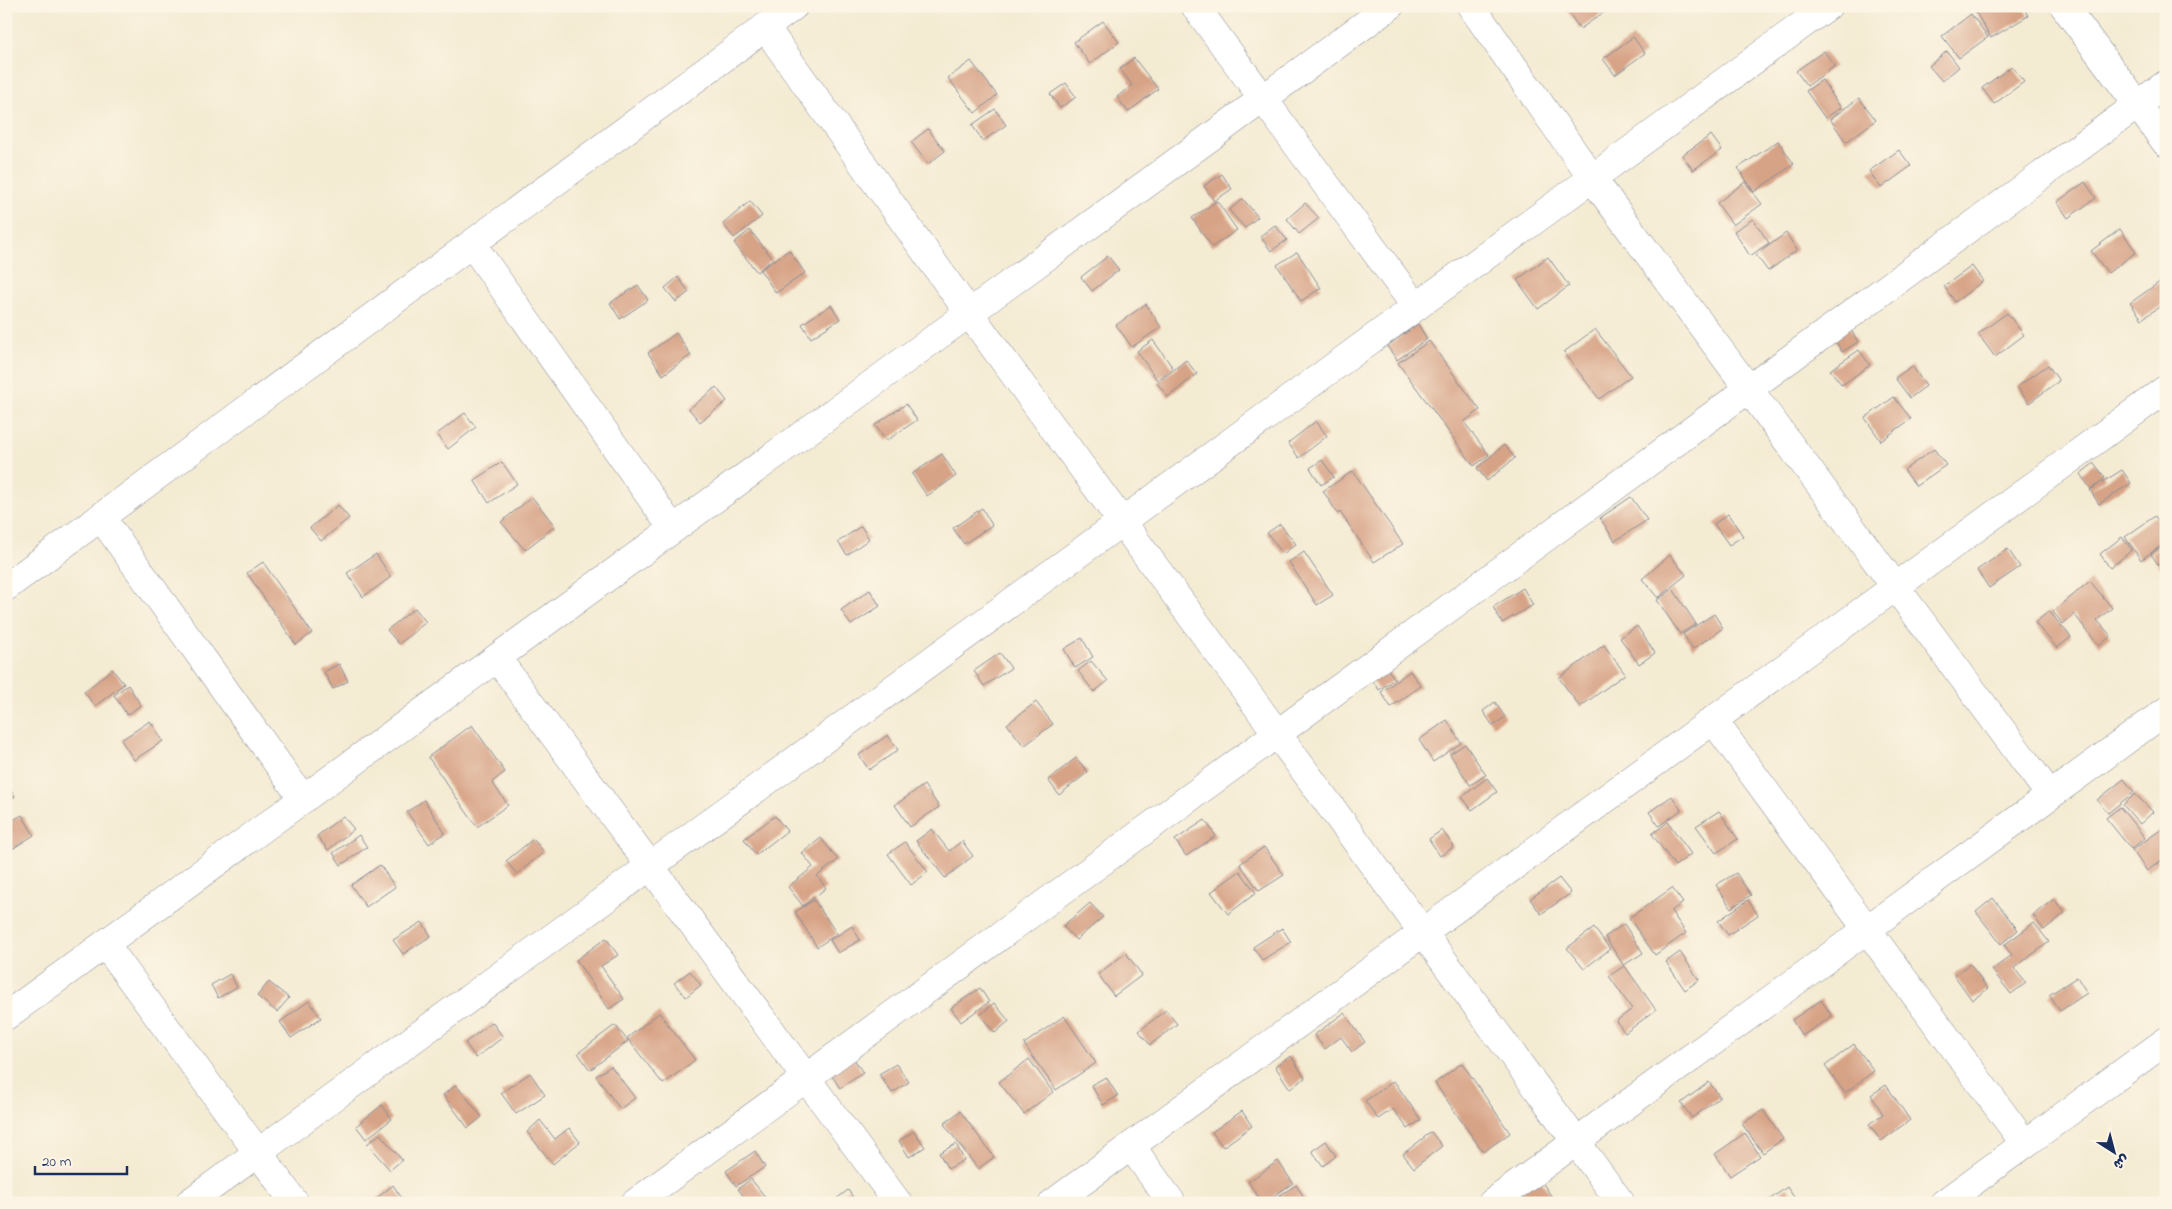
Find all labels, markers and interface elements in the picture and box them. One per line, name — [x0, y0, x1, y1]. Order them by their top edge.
north arrow — [2090, 1126, 2140, 1176]
scale bar — [35, 1144, 128, 1176]
text: ش — [2108, 1148, 2133, 1174]
text: 20 m — [42, 1151, 72, 1173]

